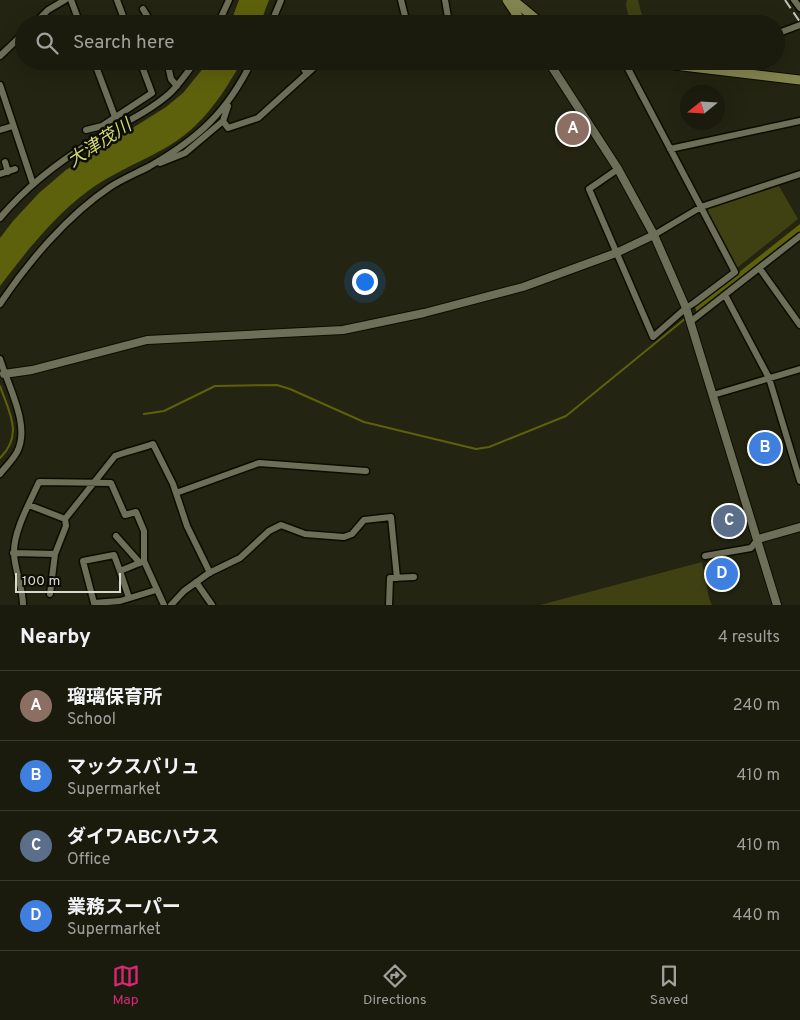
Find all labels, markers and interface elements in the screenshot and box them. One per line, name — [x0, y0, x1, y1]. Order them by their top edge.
search box — [15, 15, 785, 70]
icon: search — [33, 29, 61, 57]
text: Search here — [73, 31, 175, 55]
north arrow — [680, 85, 725, 130]
pin: A — [557, 110, 589, 148]
water label: 大津茂川 — [64, 114, 138, 173]
your location — [352, 269, 378, 295]
pin: B — [749, 429, 781, 467]
pin: C — [713, 502, 745, 540]
pin: D — [706, 555, 738, 593]
scale bar — [15, 570, 121, 593]
text: 100 m — [22, 573, 60, 590]
text: Nearby — [20, 624, 91, 651]
text: 4 results — [718, 628, 780, 648]
text: 瑠璃保育所 — [67, 686, 162, 710]
text: A — [30, 696, 42, 716]
text: 240 m — [733, 696, 780, 716]
text: School — [67, 710, 116, 730]
text: マックスバリュ — [67, 756, 199, 780]
text: B — [30, 766, 42, 786]
text: 410 m — [737, 766, 780, 786]
text: Supermarket — [67, 780, 161, 800]
text: ダイワABCハウス — [67, 826, 219, 850]
text: C — [31, 836, 41, 856]
text: 410 m — [737, 836, 780, 856]
text: Office — [67, 850, 110, 870]
text: 業務スーパー — [67, 896, 181, 920]
text: D — [30, 906, 42, 926]
text: 440 m — [733, 906, 780, 926]
text: Supermarket — [67, 920, 161, 940]
tab: Map — [112, 962, 140, 1009]
tab: Directions — [363, 962, 427, 1009]
tab: Saved — [650, 962, 688, 1009]

